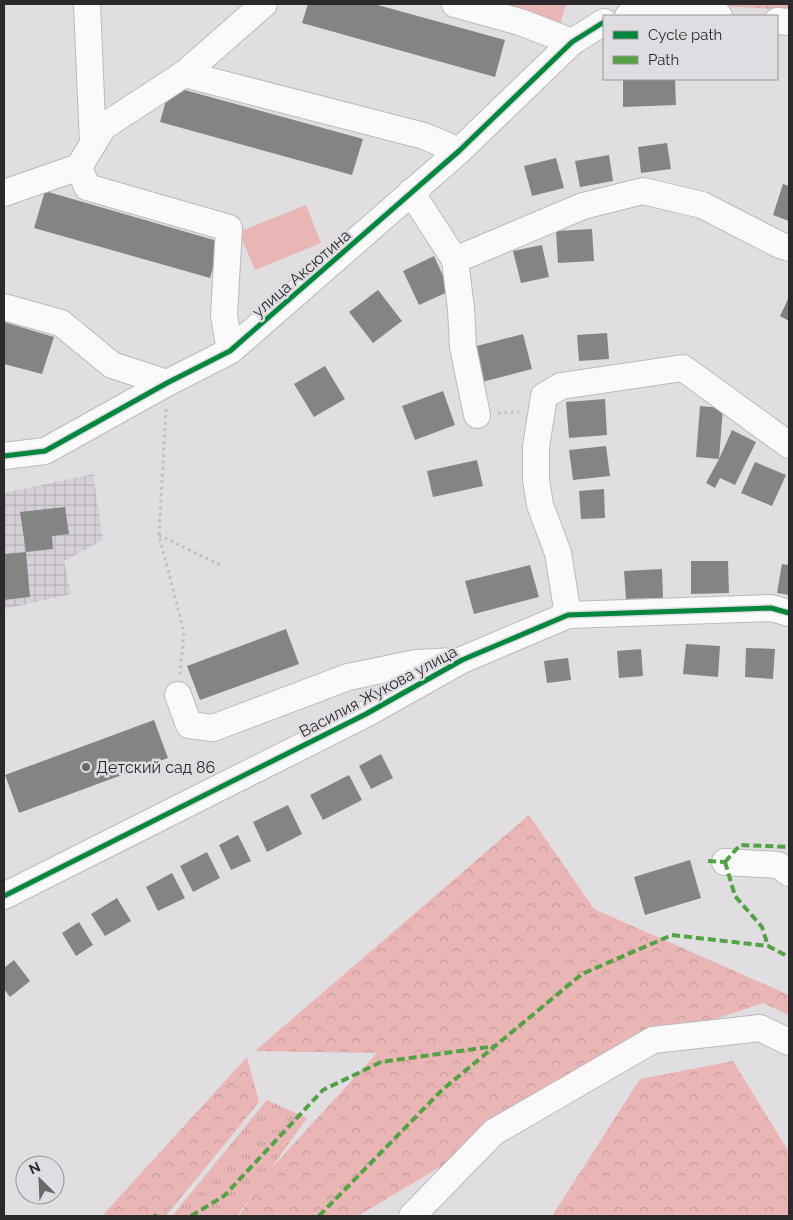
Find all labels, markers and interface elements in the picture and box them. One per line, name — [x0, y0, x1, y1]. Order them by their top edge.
legend — [603, 15, 778, 80]
text: Cycle path — [648, 26, 722, 44]
text: Path — [648, 51, 679, 69]
street label: улица Аксютина — [248, 226, 354, 321]
street label: Василия Жукова улица — [296, 642, 460, 741]
place label: Детский сад 86 — [96, 758, 215, 777]
marker: Детский сад 86 — [80, 761, 92, 773]
north arrow — [15, 1155, 65, 1205]
text: N — [27, 1159, 43, 1178]

